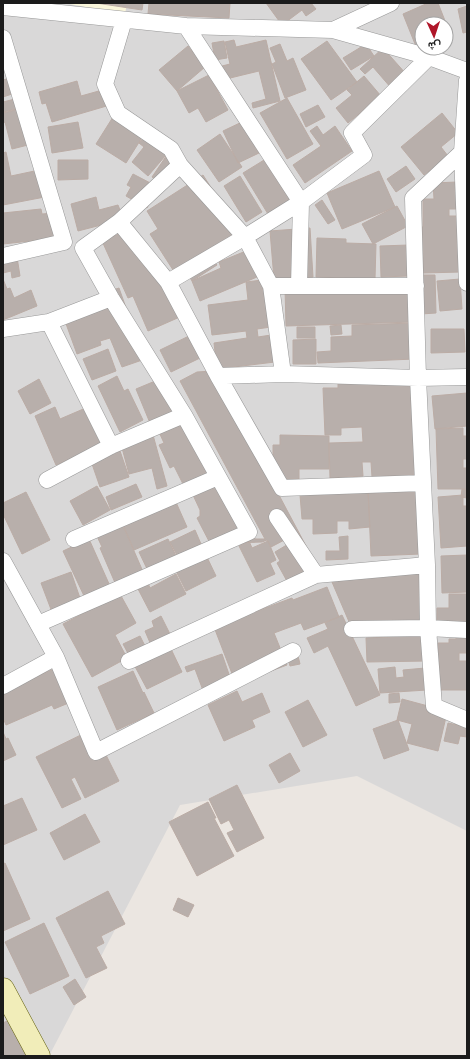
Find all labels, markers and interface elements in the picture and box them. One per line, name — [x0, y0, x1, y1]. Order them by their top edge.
north arrow — [414, 16, 454, 56]
text: ش — [428, 39, 441, 53]

